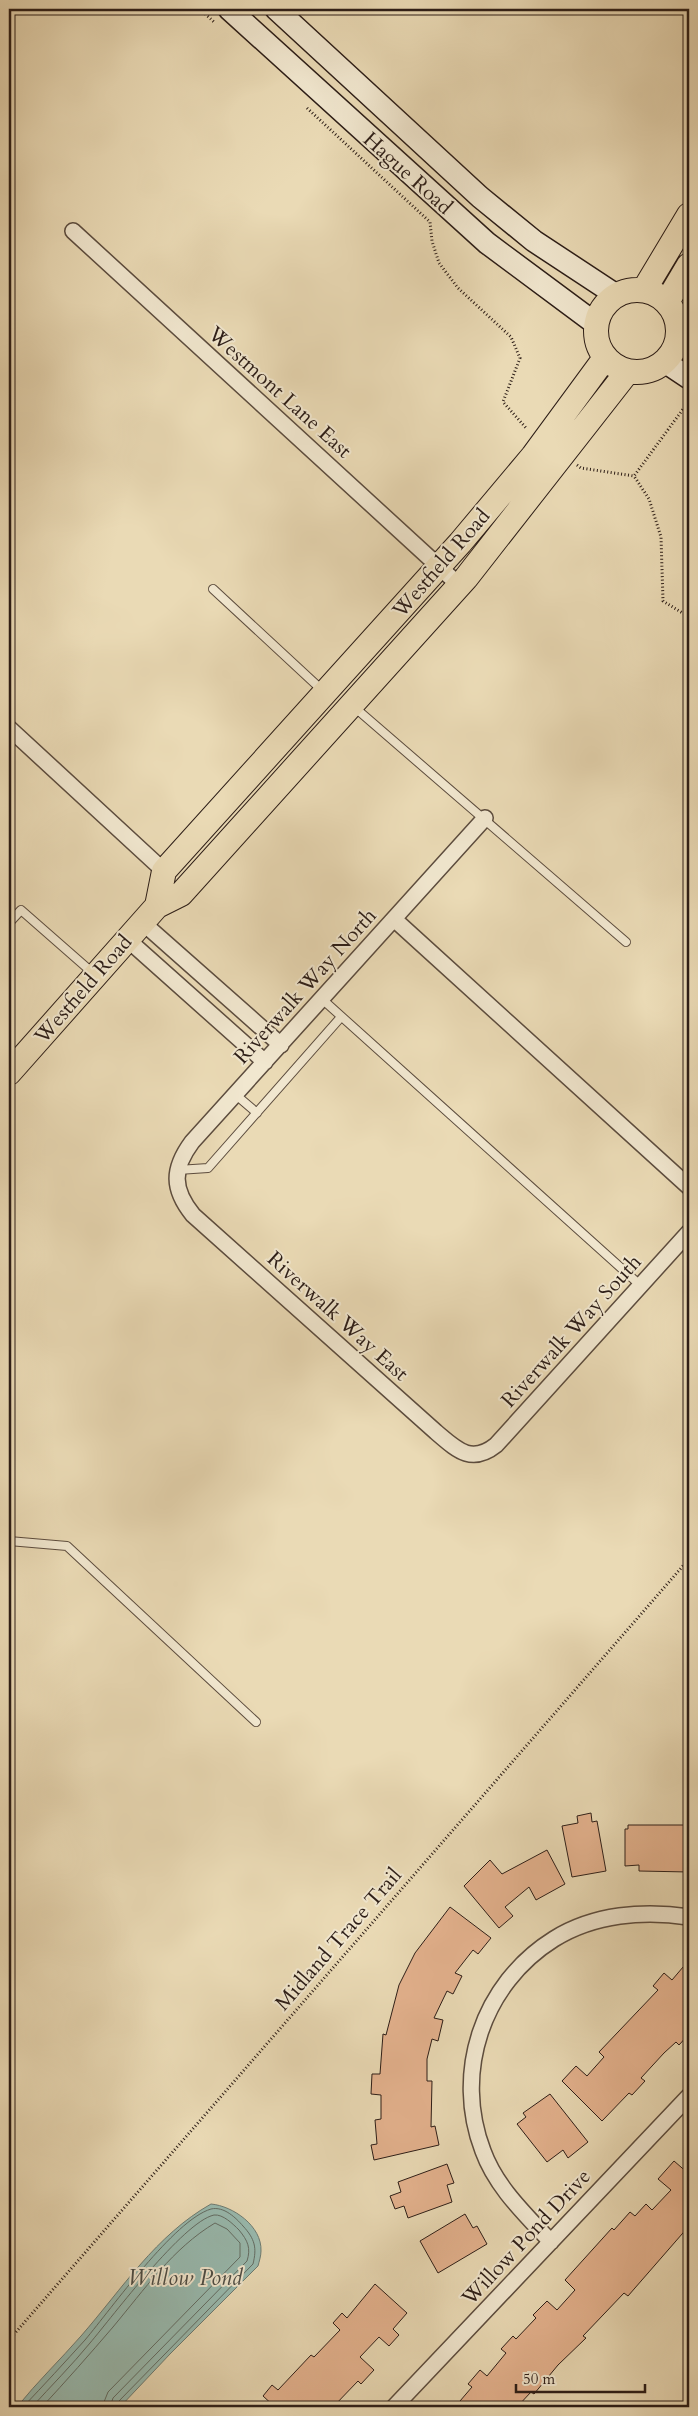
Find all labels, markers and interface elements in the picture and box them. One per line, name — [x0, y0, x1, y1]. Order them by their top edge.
street label: Hague Road — [357, 125, 459, 221]
street label: Westmont Lane East — [201, 319, 358, 465]
street label: Westfield Road — [385, 502, 497, 625]
street label: Riverwalk Way North — [228, 902, 384, 1071]
street label: Westfield Road — [27, 928, 139, 1051]
street label: Riverwalk Way East — [261, 1245, 415, 1388]
street label: Riverwalk Way South — [495, 1248, 648, 1414]
street label: Midland Trace Trail — [268, 1862, 408, 2017]
street label: Willow Pond Drive — [455, 2163, 597, 2313]
water label: Willow Pond — [128, 2263, 244, 2293]
scale bar — [516, 2361, 644, 2393]
text: 50 m — [523, 2369, 555, 2389]

